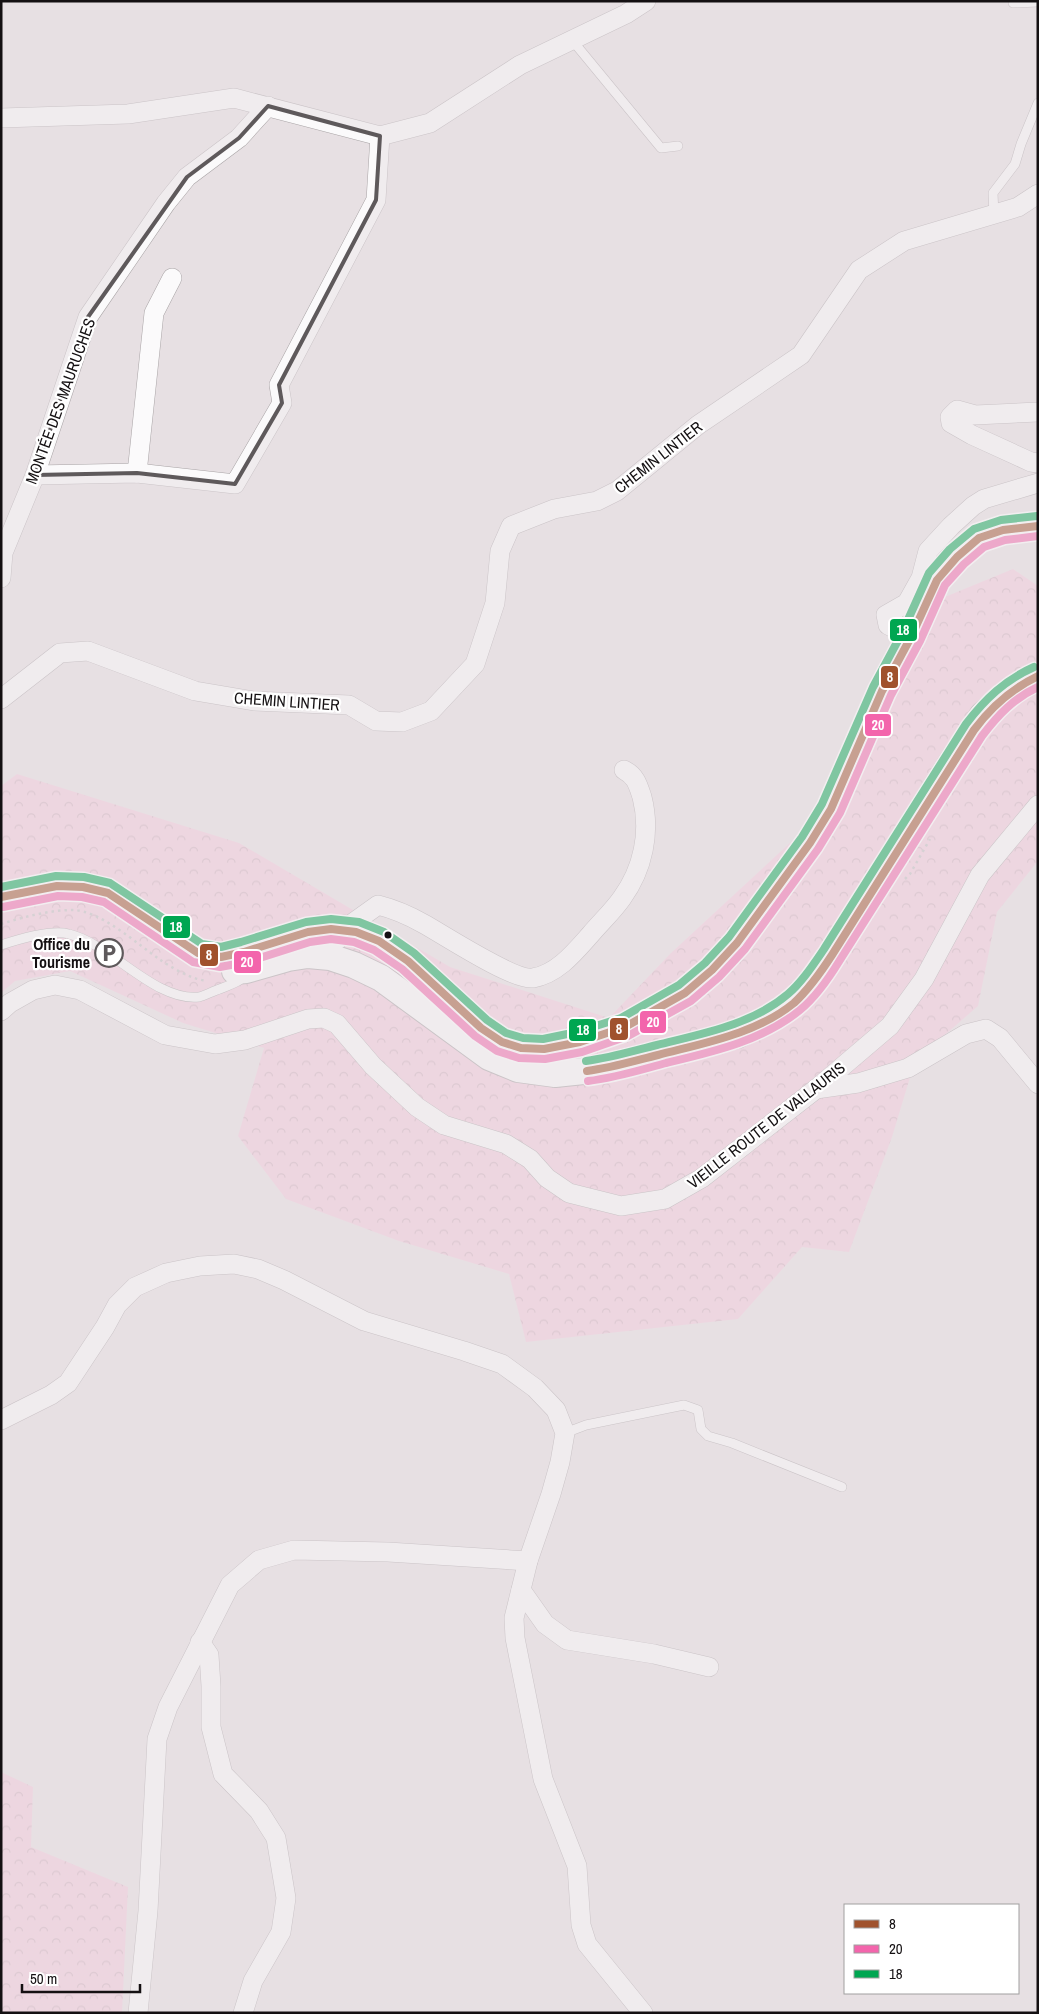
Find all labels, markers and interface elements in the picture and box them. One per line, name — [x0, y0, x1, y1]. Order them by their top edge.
street label: MONTÉE DES MAURUCHES — [20, 315, 100, 487]
street label: CHEMIN LINTIER — [610, 415, 707, 498]
line badge: 18 — [889, 618, 918, 642]
text: 18 — [897, 621, 909, 639]
line badge: 8 — [880, 665, 899, 689]
text: 8 — [887, 668, 893, 686]
street label: CHEMIN LINTIER — [234, 686, 341, 716]
line badge: 20 — [864, 713, 892, 737]
text: 20 — [872, 716, 884, 734]
line badge: 18 — [162, 915, 191, 939]
text: 18 — [170, 918, 182, 936]
unlabelled marker — [383, 930, 393, 940]
place label: Office du Tourisme — [32, 933, 90, 973]
parking icon: Office du Tourisme — [94, 938, 124, 968]
line badge: 8 — [199, 943, 219, 967]
text: 8 — [206, 946, 212, 964]
line badge: 20 — [233, 950, 262, 974]
text: 20 — [241, 953, 253, 971]
line badge: 20 — [639, 1010, 667, 1034]
text: 20 — [647, 1013, 659, 1031]
line badge: 8 — [609, 1017, 629, 1041]
line badge: 18 — [568, 1018, 597, 1042]
text: 8 — [616, 1020, 622, 1038]
text: 18 — [577, 1021, 589, 1039]
street label: VIEILLE ROUTE DE VALLAURIS — [683, 1056, 850, 1194]
legend — [844, 1904, 1019, 1994]
text: 8 — [889, 1913, 896, 1934]
text: 20 — [889, 1938, 903, 1959]
scale bar — [22, 1962, 140, 1994]
text: 18 — [889, 1963, 903, 1984]
text: 50 m — [30, 1968, 57, 1989]

